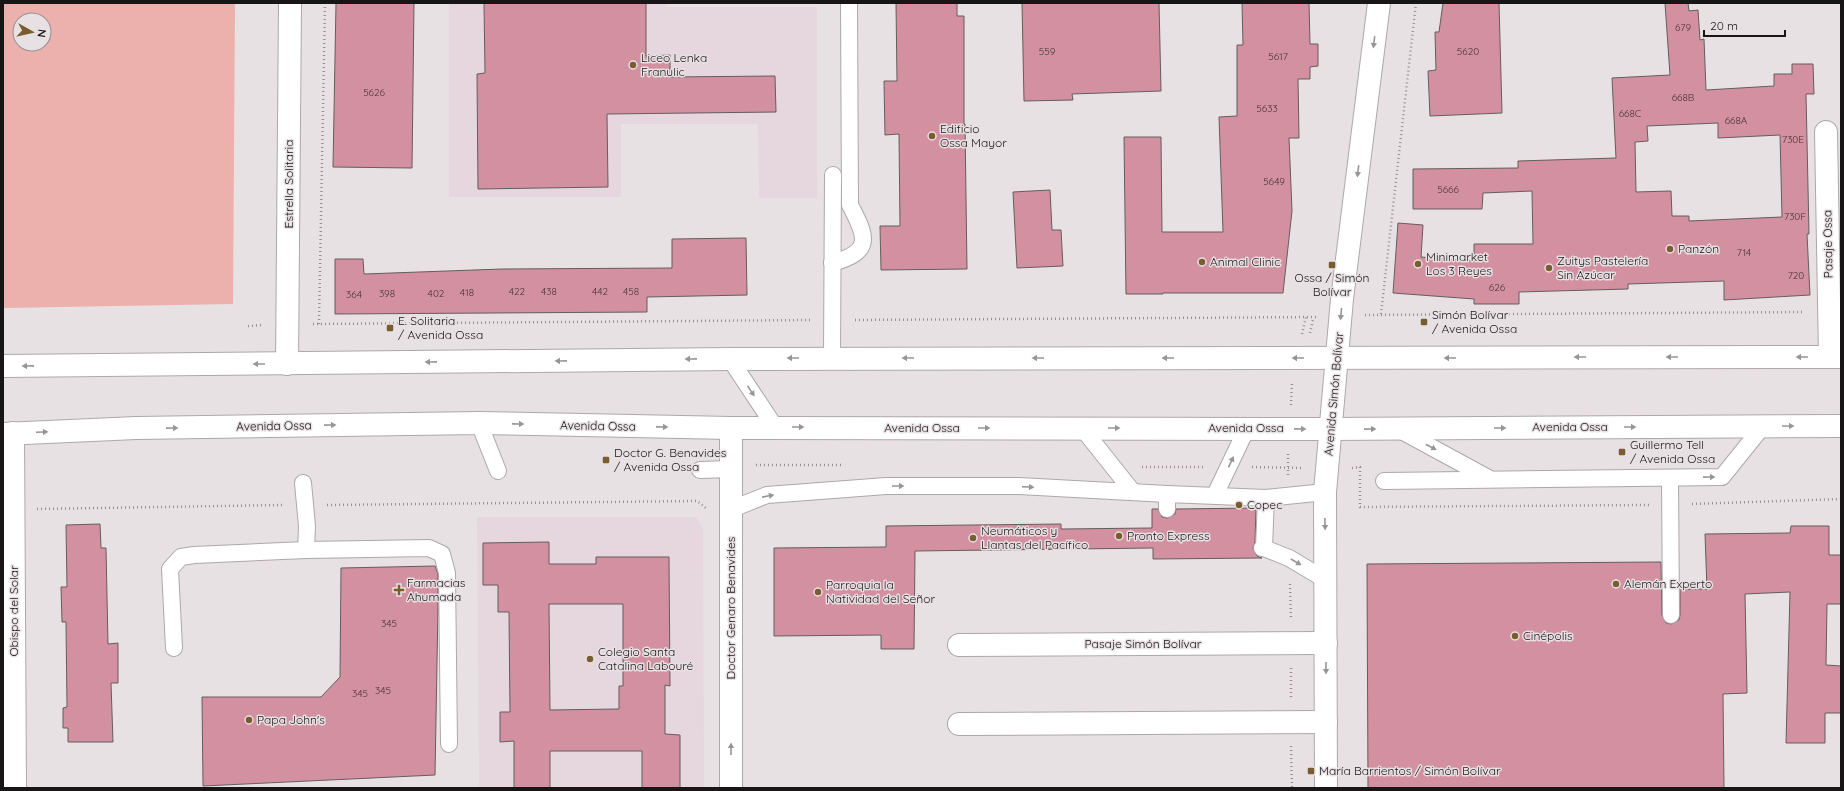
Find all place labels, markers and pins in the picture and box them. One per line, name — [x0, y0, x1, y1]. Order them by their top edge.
place label: Liceo Lenka Franulic — [641, 50, 707, 79]
marker: Liceo Lenka Franulic — [628, 60, 638, 70]
place label: Edificio Ossa Mayor — [940, 121, 1007, 150]
marker: Edificio Ossa Mayor — [927, 131, 937, 141]
place label: Panzón — [1678, 241, 1719, 256]
marker: Panzón — [1665, 244, 1675, 254]
place label: Minimarket Los 3 Reyes — [1426, 249, 1492, 278]
place label: Zuitys Pastelería Sin Azúcar — [1557, 253, 1648, 282]
place label: Animal Clinic — [1210, 254, 1280, 269]
marker: Animal Clinic — [1197, 257, 1207, 267]
marker: Minimarket Los 3 Reyes — [1413, 259, 1423, 269]
marker: Ossa / Simón Bolívar — [1327, 260, 1337, 270]
marker: Zuitys Pastelería Sin Azúcar — [1544, 263, 1554, 273]
place label: Ossa / Simón Bolívar — [1294, 270, 1370, 299]
place label: Simón Bolívar / Avenida Ossa — [1432, 307, 1517, 336]
place label: E. Solitaria / Avenida Ossa — [398, 313, 483, 342]
marker: Simón Bolívar / Avenida Ossa — [1419, 317, 1429, 327]
marker: E. Solitaria / Avenida Ossa — [385, 323, 395, 333]
place label: Guillermo Tell / Avenida Ossa — [1630, 437, 1715, 466]
place label: Doctor G. Benavides / Avenida Ossa — [614, 445, 727, 474]
marker: Guillermo Tell / Avenida Ossa — [1617, 447, 1627, 457]
marker: Doctor G. Benavides / Avenida Ossa — [601, 455, 611, 465]
place label: Copec — [1247, 497, 1282, 512]
marker: Copec — [1234, 500, 1244, 510]
place label: Neumáticos y Llantas del Pacífico — [981, 523, 1088, 552]
place label: Pronto Express — [1127, 528, 1210, 543]
marker: Pronto Express — [1114, 531, 1124, 541]
marker: Neumáticos y Llantas del Pacífico — [968, 533, 978, 543]
place label: Farmacias Ahumada — [407, 575, 466, 604]
place label: Alemán Experto — [1624, 576, 1712, 591]
place label: Parroquia la Natividad del Señor — [826, 577, 935, 606]
marker: Alemán Experto — [1611, 579, 1621, 589]
marker: Farmacias Ahumada — [394, 585, 404, 595]
marker: Parroquia la Natividad del Señor — [813, 587, 823, 597]
place label: Cinépolis — [1523, 628, 1573, 643]
marker: Cinépolis — [1510, 631, 1520, 641]
place label: Colegio Santa Catalina Labouré — [598, 644, 694, 673]
marker: Colegio Santa Catalina Labouré — [585, 654, 595, 664]
place label: Papa John's — [257, 712, 325, 727]
marker: Papa John's — [244, 715, 254, 725]
place label: María Barrientos / Simón Bolívar — [1319, 763, 1501, 778]
marker: María Barrientos / Simón Bolívar — [1306, 766, 1316, 776]

